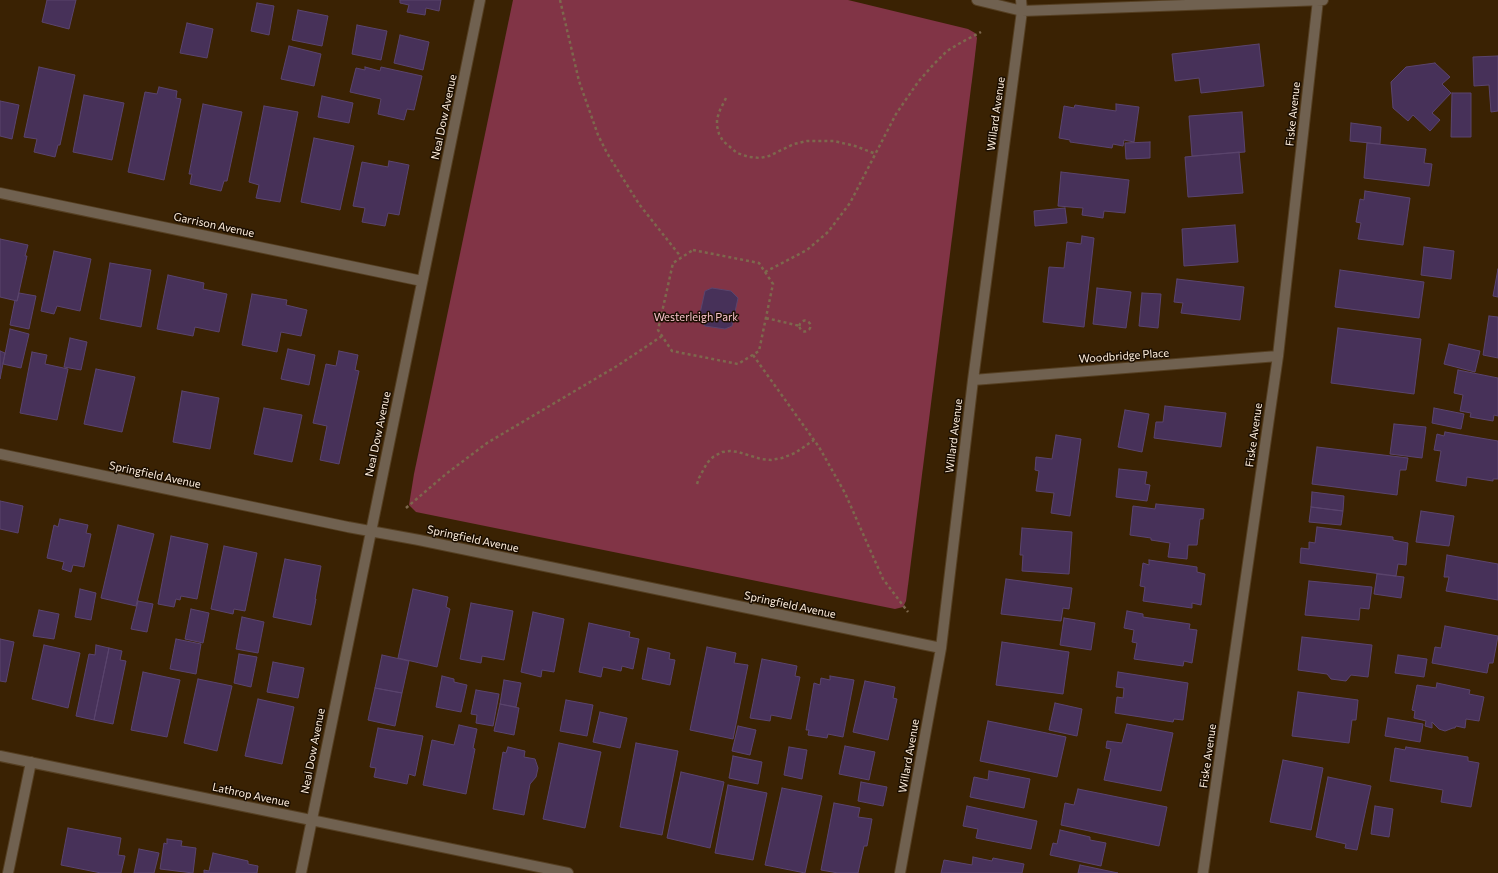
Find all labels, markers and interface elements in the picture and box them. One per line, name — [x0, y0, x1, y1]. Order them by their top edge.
street label: Neal Dow Avenue — [429, 73, 459, 161]
street label: Willard Avenue — [984, 76, 1008, 152]
street label: Fiske Avenue — [1283, 81, 1303, 147]
street label: Garrison Avenue — [172, 210, 256, 240]
park label: Westerleigh Park — [654, 310, 738, 324]
street label: Woodbridge Place — [1078, 346, 1170, 366]
street label: Neal Dow Avenue — [363, 390, 393, 478]
street label: Willard Avenue — [943, 398, 965, 474]
street label: Fiske Avenue — [1243, 402, 1265, 468]
street label: Springfield Avenue — [108, 459, 202, 491]
street label: Springfield Avenue — [426, 523, 520, 555]
street label: Springfield Avenue — [743, 589, 837, 621]
street label: Neal Dow Avenue — [298, 707, 328, 795]
street label: Willard Avenue — [896, 718, 922, 794]
street label: Fiske Avenue — [1197, 723, 1219, 789]
street label: Lathrop Avenue — [211, 780, 291, 810]

